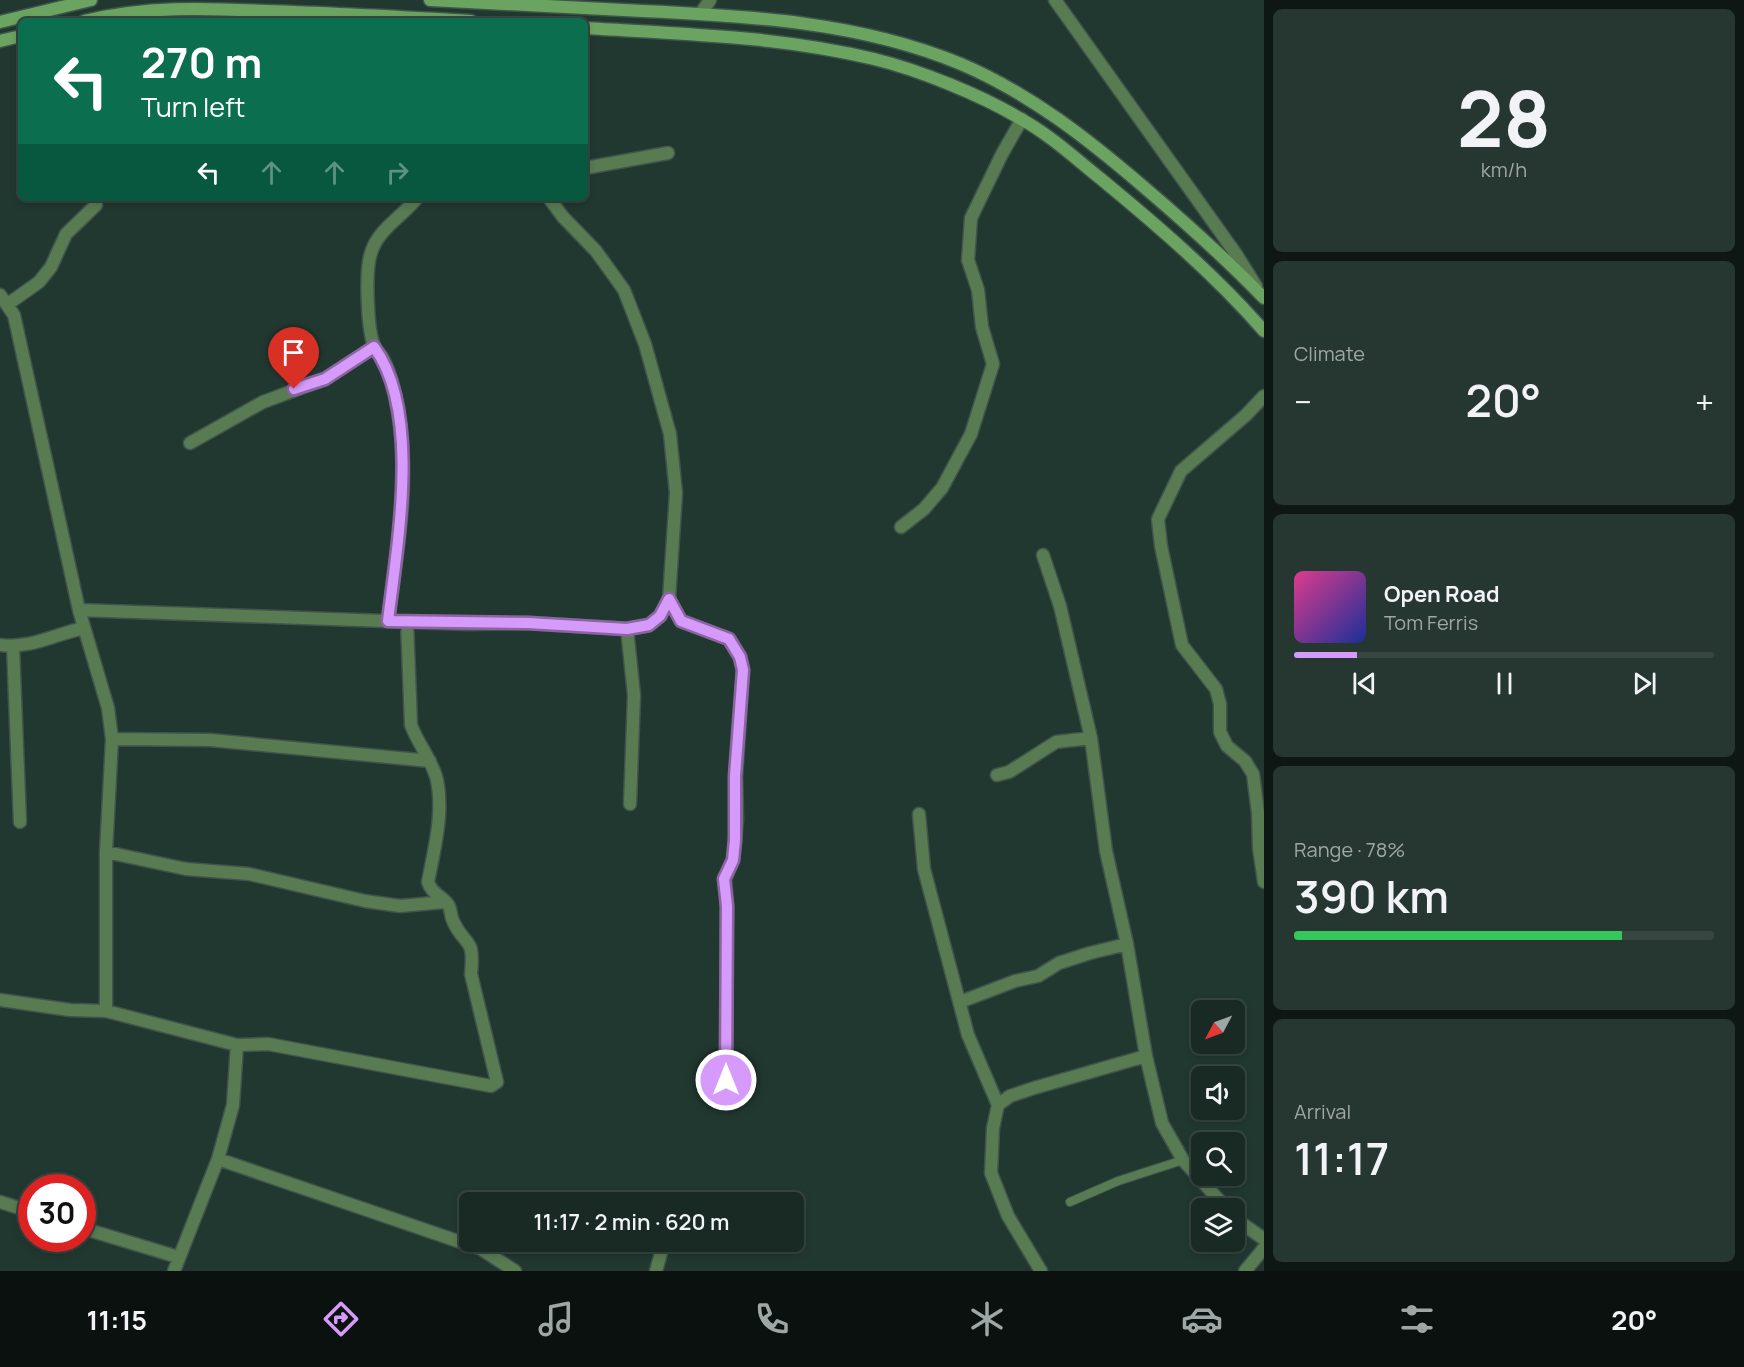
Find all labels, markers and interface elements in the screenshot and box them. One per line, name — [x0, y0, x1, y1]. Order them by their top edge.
text: 270 m — [141, 33, 262, 91]
icon: left — [42, 42, 120, 120]
text: 28 — [1457, 64, 1551, 170]
text: Turn left — [141, 88, 245, 125]
icon: left — [192, 156, 225, 189]
icon: ahead — [255, 156, 288, 189]
icon: ahead — [318, 156, 351, 189]
icon: right — [381, 156, 414, 189]
text: km/h — [1481, 156, 1527, 183]
pin — [268, 327, 319, 389]
icon: arrive — [277, 336, 310, 369]
text: Climate — [1294, 340, 1365, 367]
text: 20° — [1466, 369, 1541, 431]
text: − — [1294, 379, 1312, 424]
text: + — [1695, 379, 1714, 424]
text: Open Road — [1384, 579, 1499, 609]
text: Tom Ferris — [1384, 609, 1478, 636]
icon: previous — [1348, 667, 1381, 700]
icon: pause — [1488, 667, 1521, 700]
icon: next — [1628, 667, 1661, 700]
text: Range · 78% — [1294, 836, 1405, 863]
text: 390 km — [1294, 865, 1449, 927]
north arrow — [1191, 1000, 1245, 1054]
map controls — [1191, 1000, 1245, 1252]
position arrow — [694, 1048, 758, 1112]
button: sound — [1191, 1066, 1245, 1120]
text: Arrival — [1294, 1098, 1351, 1125]
text: 11:17 — [1294, 1127, 1389, 1189]
button: search — [1191, 1132, 1245, 1186]
speed limit sign: 30 — [18, 1174, 96, 1252]
button: layers — [1191, 1198, 1245, 1252]
text: 11:17 · 2 min · 620 m — [534, 1207, 729, 1237]
icon: directions — [320, 1298, 362, 1340]
icon: music — [535, 1298, 577, 1340]
icon: phone — [751, 1298, 793, 1340]
icon: climate — [966, 1298, 1008, 1340]
icon: car — [1181, 1298, 1223, 1340]
icon: filters — [1396, 1298, 1438, 1340]
text: 11:15 — [87, 1301, 147, 1338]
text: 20° — [1611, 1301, 1657, 1338]

